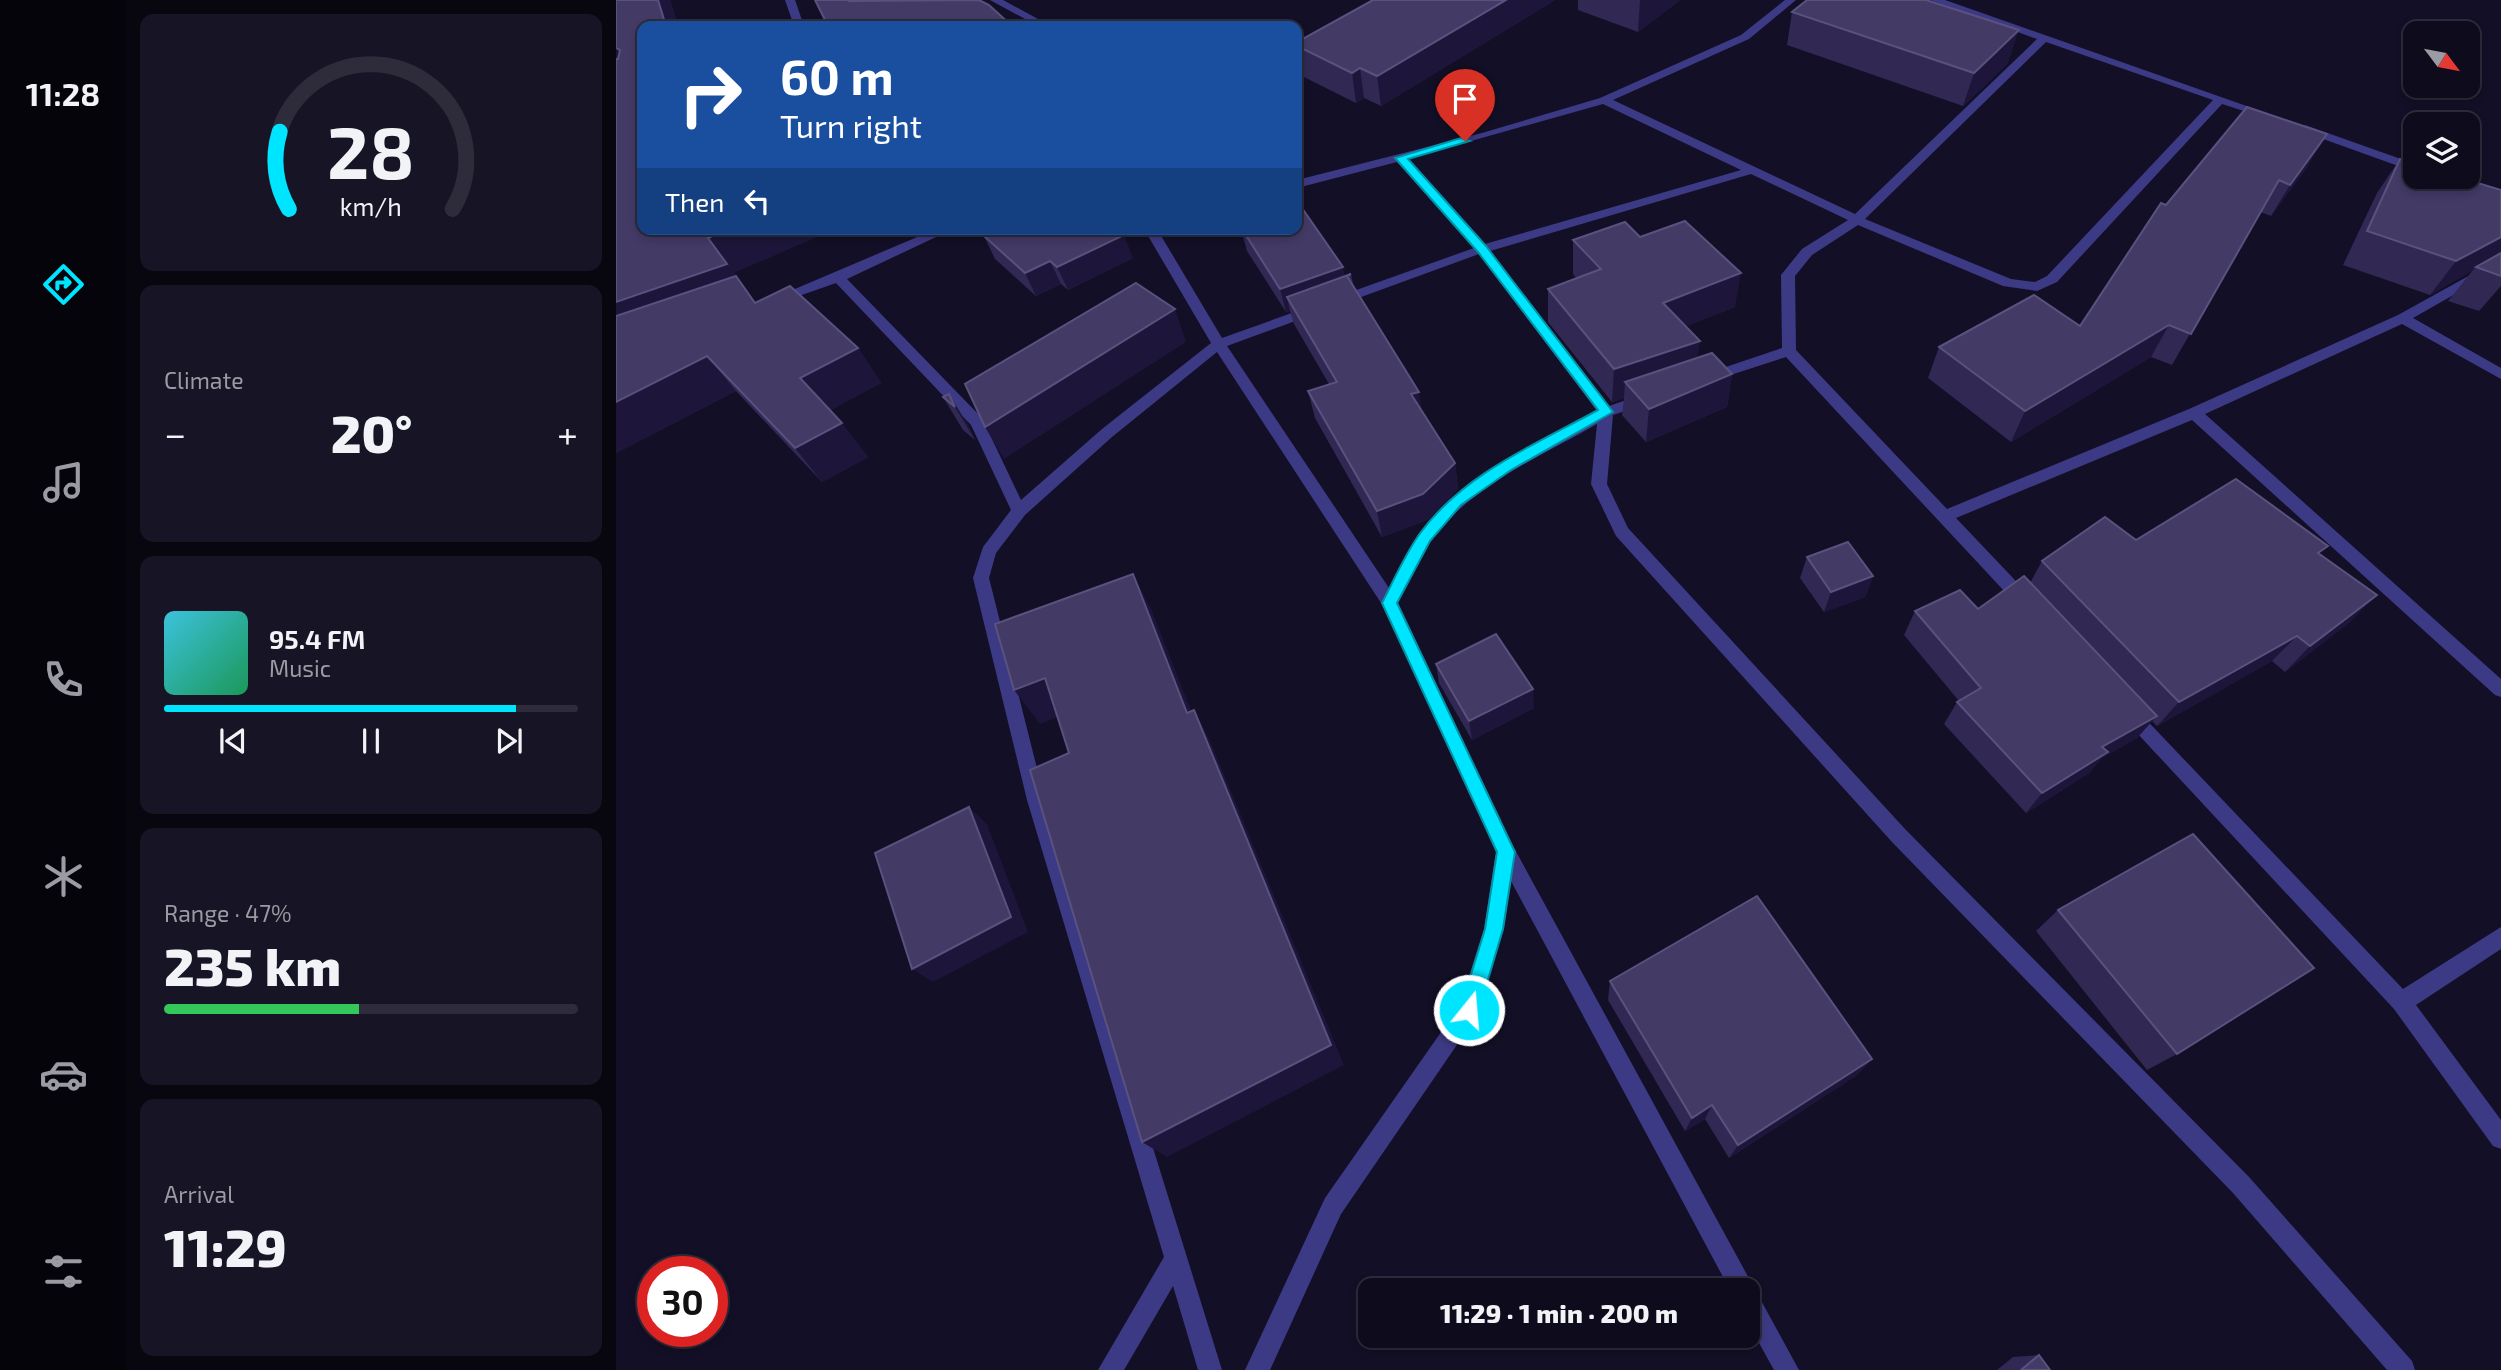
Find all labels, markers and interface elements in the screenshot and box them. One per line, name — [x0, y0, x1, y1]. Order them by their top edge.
north arrow — [2403, 21, 2480, 98]
map controls — [2403, 21, 2480, 189]
text: 60 m — [780, 46, 894, 105]
icon: right — [665, 49, 756, 140]
pin — [1435, 69, 1495, 141]
text: 11:28 — [26, 74, 100, 112]
icon: arrive — [1446, 80, 1484, 118]
text: 28 — [327, 106, 415, 194]
text: Turn right — [780, 106, 922, 144]
button: layers — [2403, 112, 2480, 189]
icon: left — [738, 182, 776, 220]
text: Then — [665, 186, 724, 217]
text: km/h — [340, 190, 402, 220]
icon: directions — [39, 260, 88, 309]
text: Climate — [164, 366, 244, 394]
text: 20° — [331, 401, 412, 463]
text: − — [164, 410, 186, 456]
text: + — [557, 410, 578, 456]
icon: music — [39, 458, 88, 507]
text: 95.4 FM — [269, 623, 365, 654]
text: Music — [269, 654, 331, 682]
icon: phone — [39, 655, 88, 704]
icon: previous — [214, 722, 252, 760]
icon: pause — [352, 722, 390, 760]
icon: next — [490, 722, 528, 760]
icon: climate — [39, 852, 88, 901]
text: Range · 47% — [164, 899, 291, 927]
text: 235 km — [164, 934, 341, 996]
position arrow — [1432, 973, 1506, 1047]
icon: car — [39, 1050, 88, 1099]
text: Arrival — [164, 1180, 234, 1208]
text: 11:29 — [164, 1215, 287, 1277]
icon: filters — [39, 1247, 88, 1296]
speed limit sign: 30 — [637, 1256, 728, 1347]
text: 11:29 · 1 min · 200 m — [1440, 1297, 1678, 1328]

